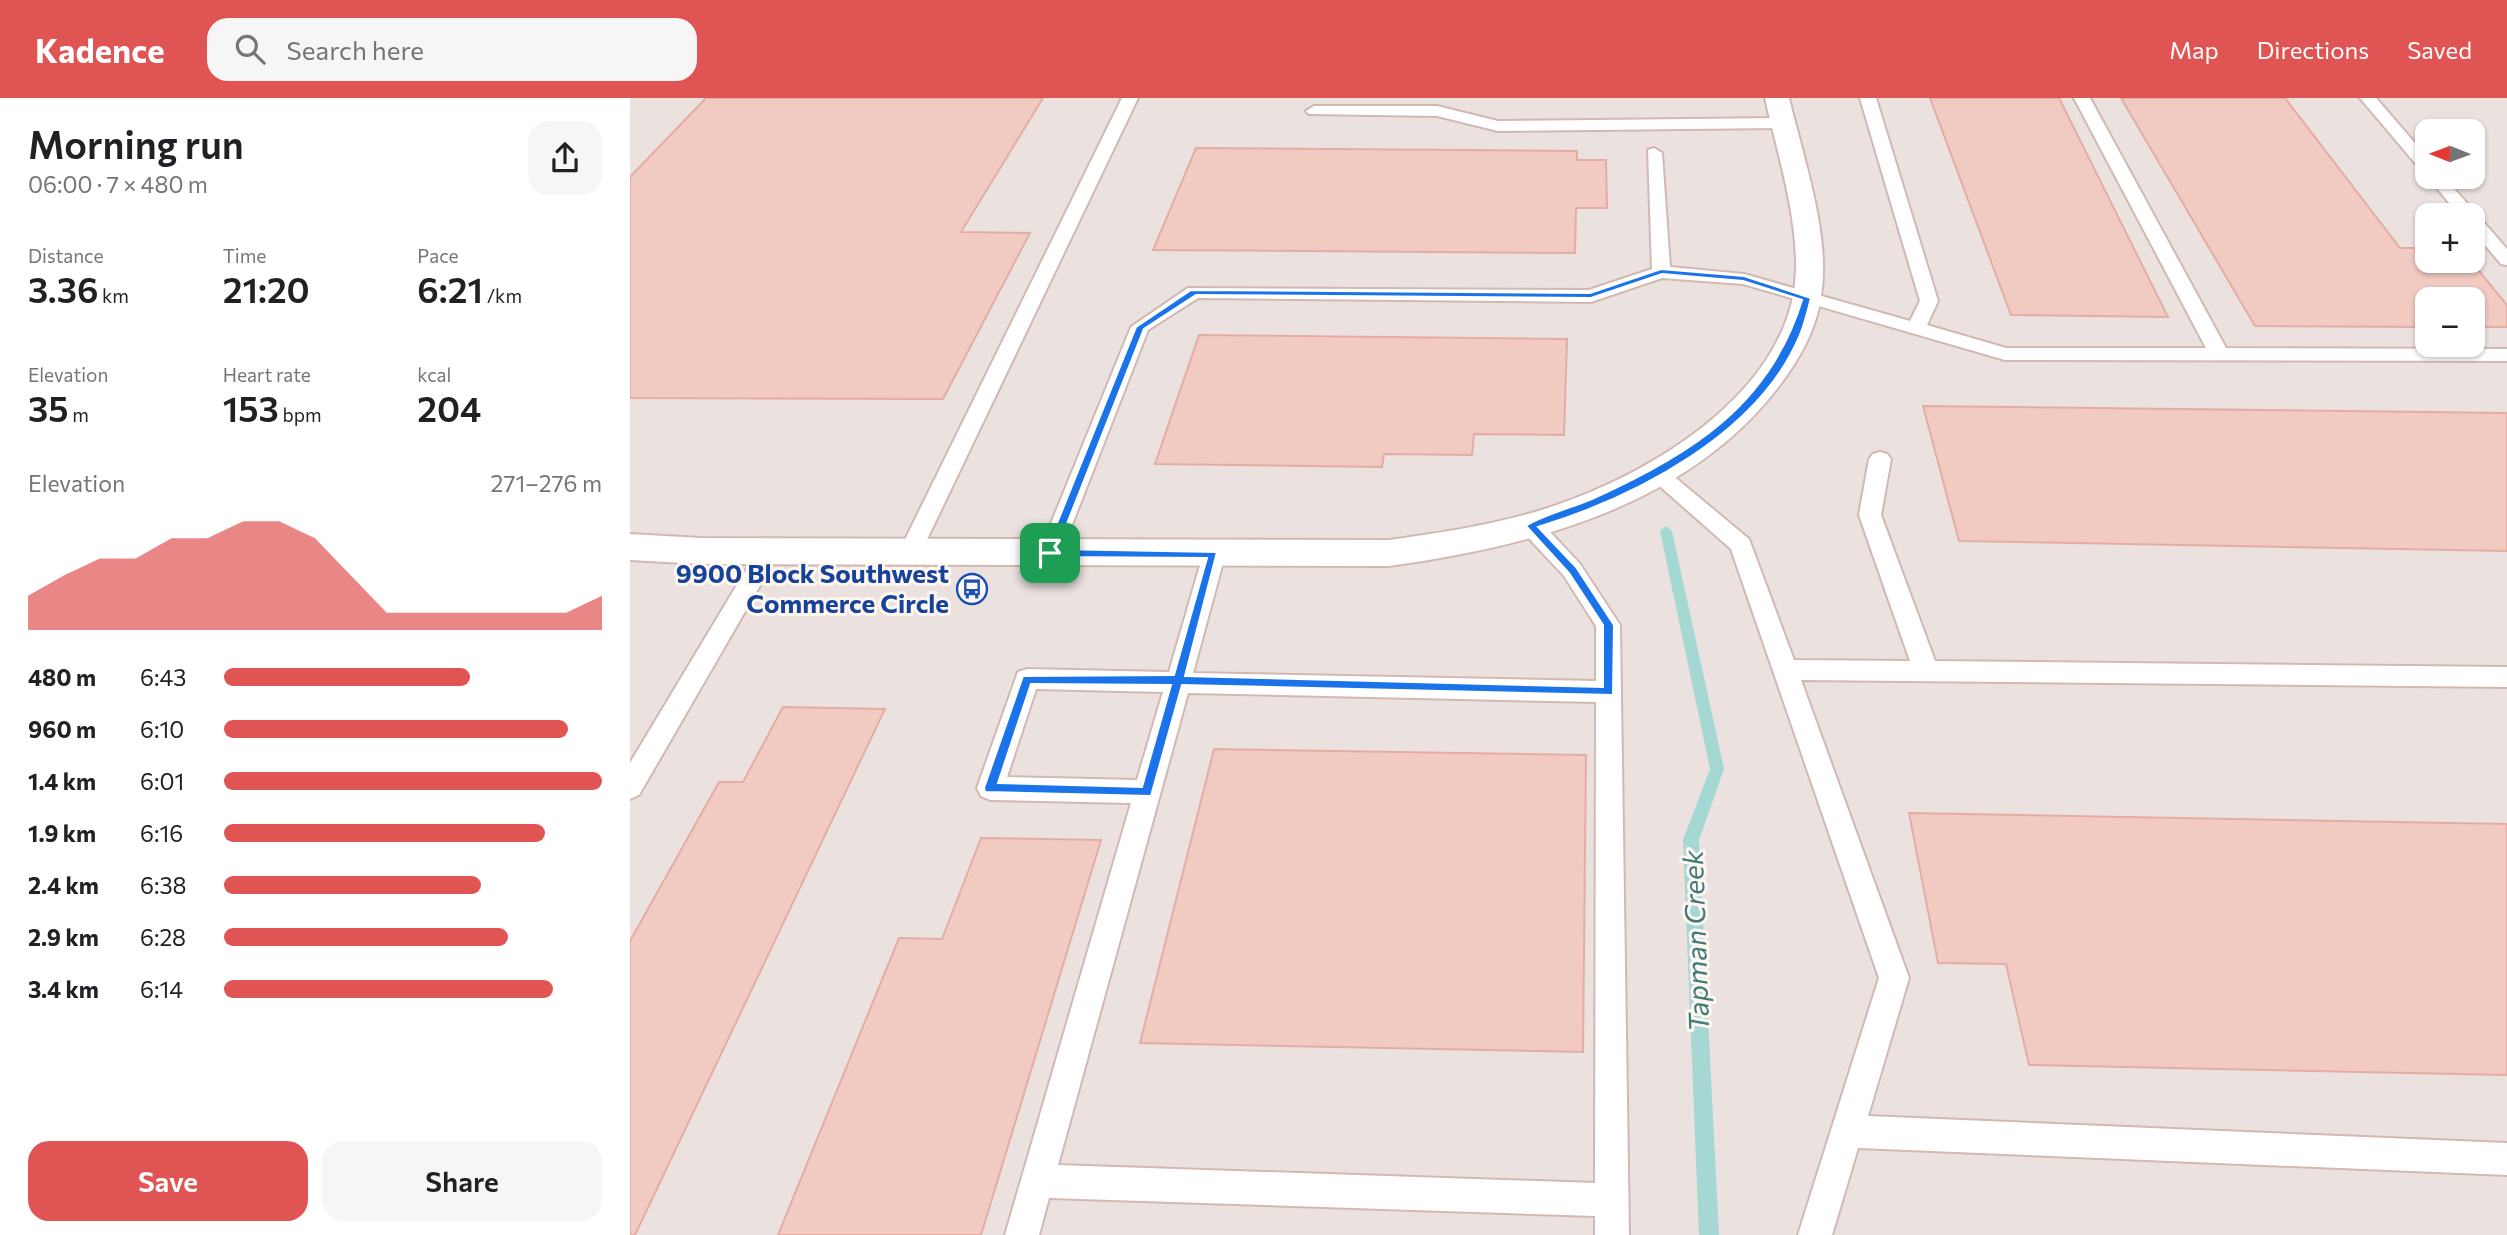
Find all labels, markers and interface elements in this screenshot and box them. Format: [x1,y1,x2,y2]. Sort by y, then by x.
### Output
search box [207,18,697,81]
text: Kadence [35,29,165,70]
icon: search [231,30,269,68]
text: Search here [287,34,424,65]
text: Map [2169,35,2219,64]
text: Directions [2257,35,2369,64]
text: Saved [2407,35,2472,64]
north arrow [2415,119,2485,189]
map controls [2415,119,2485,357]
text: Morning run [28,120,244,167]
button: share [528,121,602,195]
text: 06:00 · 7 × 480 m [28,170,208,198]
button: + [2415,203,2485,273]
text: Distance [28,244,104,267]
text: Time [223,244,266,267]
text: Pace [417,244,459,267]
text: 3.36 [28,267,98,310]
text: 21:20 [223,267,310,310]
text: 6:21 [417,267,483,310]
text: km [98,284,129,307]
text: /km [483,284,522,307]
button: − [2415,287,2485,357]
text: Elevation [28,363,108,386]
text: Heart rate [223,363,311,386]
text: kcal [417,363,451,386]
text: 35 [28,386,69,429]
text: 153 [223,386,279,429]
text: 204 [417,386,481,429]
text: m [69,403,89,426]
text: bpm [279,403,321,426]
text: Elevation [28,469,125,497]
text: 271–276 m [491,469,602,497]
pin [1020,523,1080,583]
icon: arrive [1031,534,1069,572]
place label: 9900 Block Southwest Commerce Circle [676,557,949,618]
bus stop icon: 9900 Block Southwest Commerce Circle [955,572,989,606]
text: 480 m [28,663,96,691]
text: 6:43 [140,663,186,691]
text: 960 m [28,715,96,743]
text: 6:10 [140,715,184,743]
text: 1.4 km [28,767,96,795]
text: 6:01 [140,767,184,795]
text: 1.9 km [28,819,96,847]
text: 6:16 [140,819,183,847]
water label: Tapman Creek [1675,849,1715,1032]
text: 2.4 km [28,871,99,899]
text: 6:38 [140,871,186,899]
text: 2.9 km [28,923,99,951]
text: 6:28 [140,923,186,951]
text: 3.4 km [28,975,99,1003]
text: 6:14 [140,975,183,1003]
button: Save [28,1141,308,1221]
button: Share [322,1141,602,1221]

